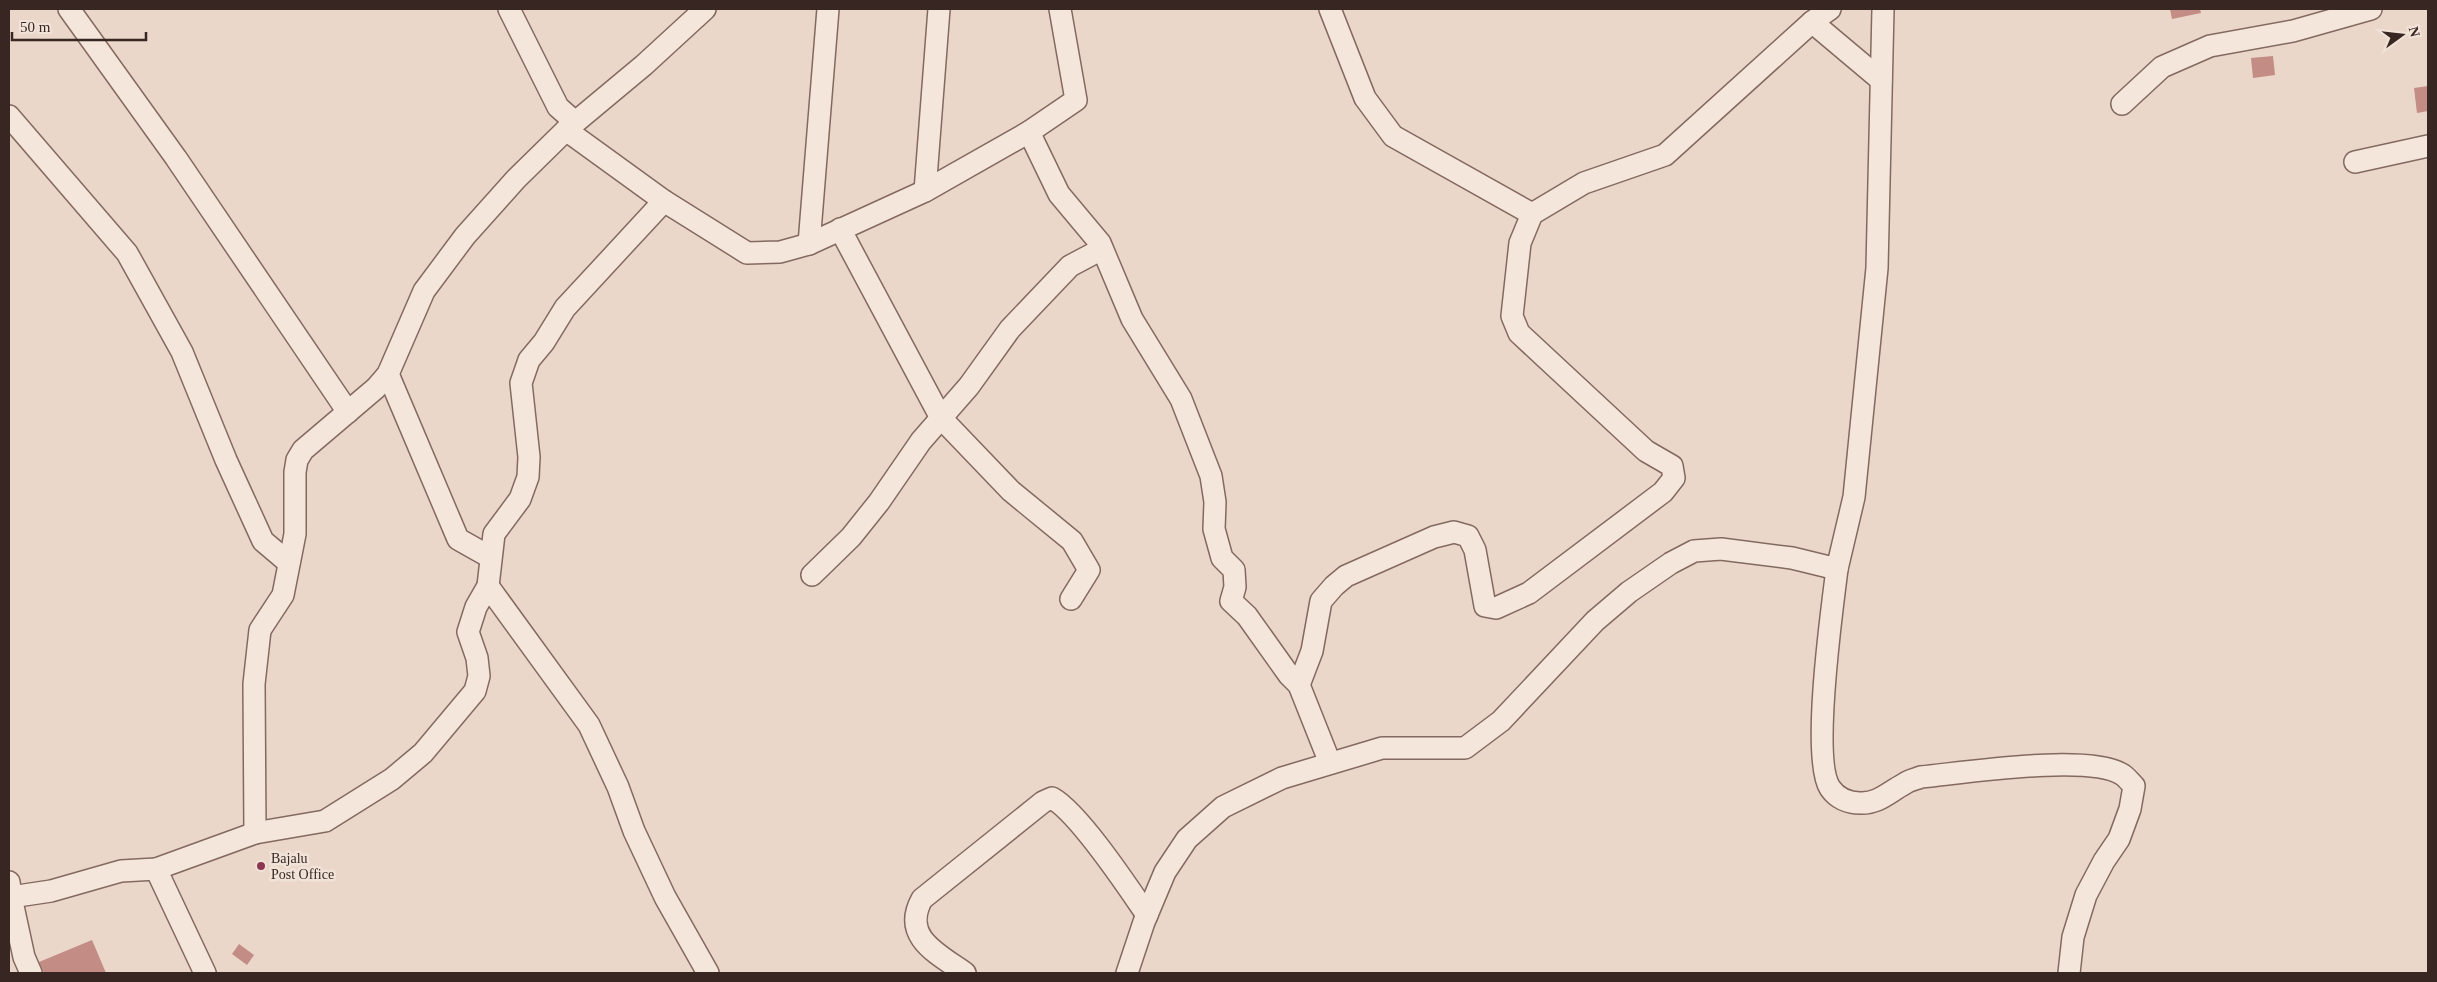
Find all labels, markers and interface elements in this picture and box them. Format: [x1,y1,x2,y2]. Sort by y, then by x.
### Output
scale bar [12,10,146,42]
north arrow [2377,10,2427,60]
text: 50 m [20,19,51,35]
text: N [2406,25,2423,39]
place label: Bajalu Post Office [271,851,334,882]
marker: Bajalu Post Office [255,860,267,872]

